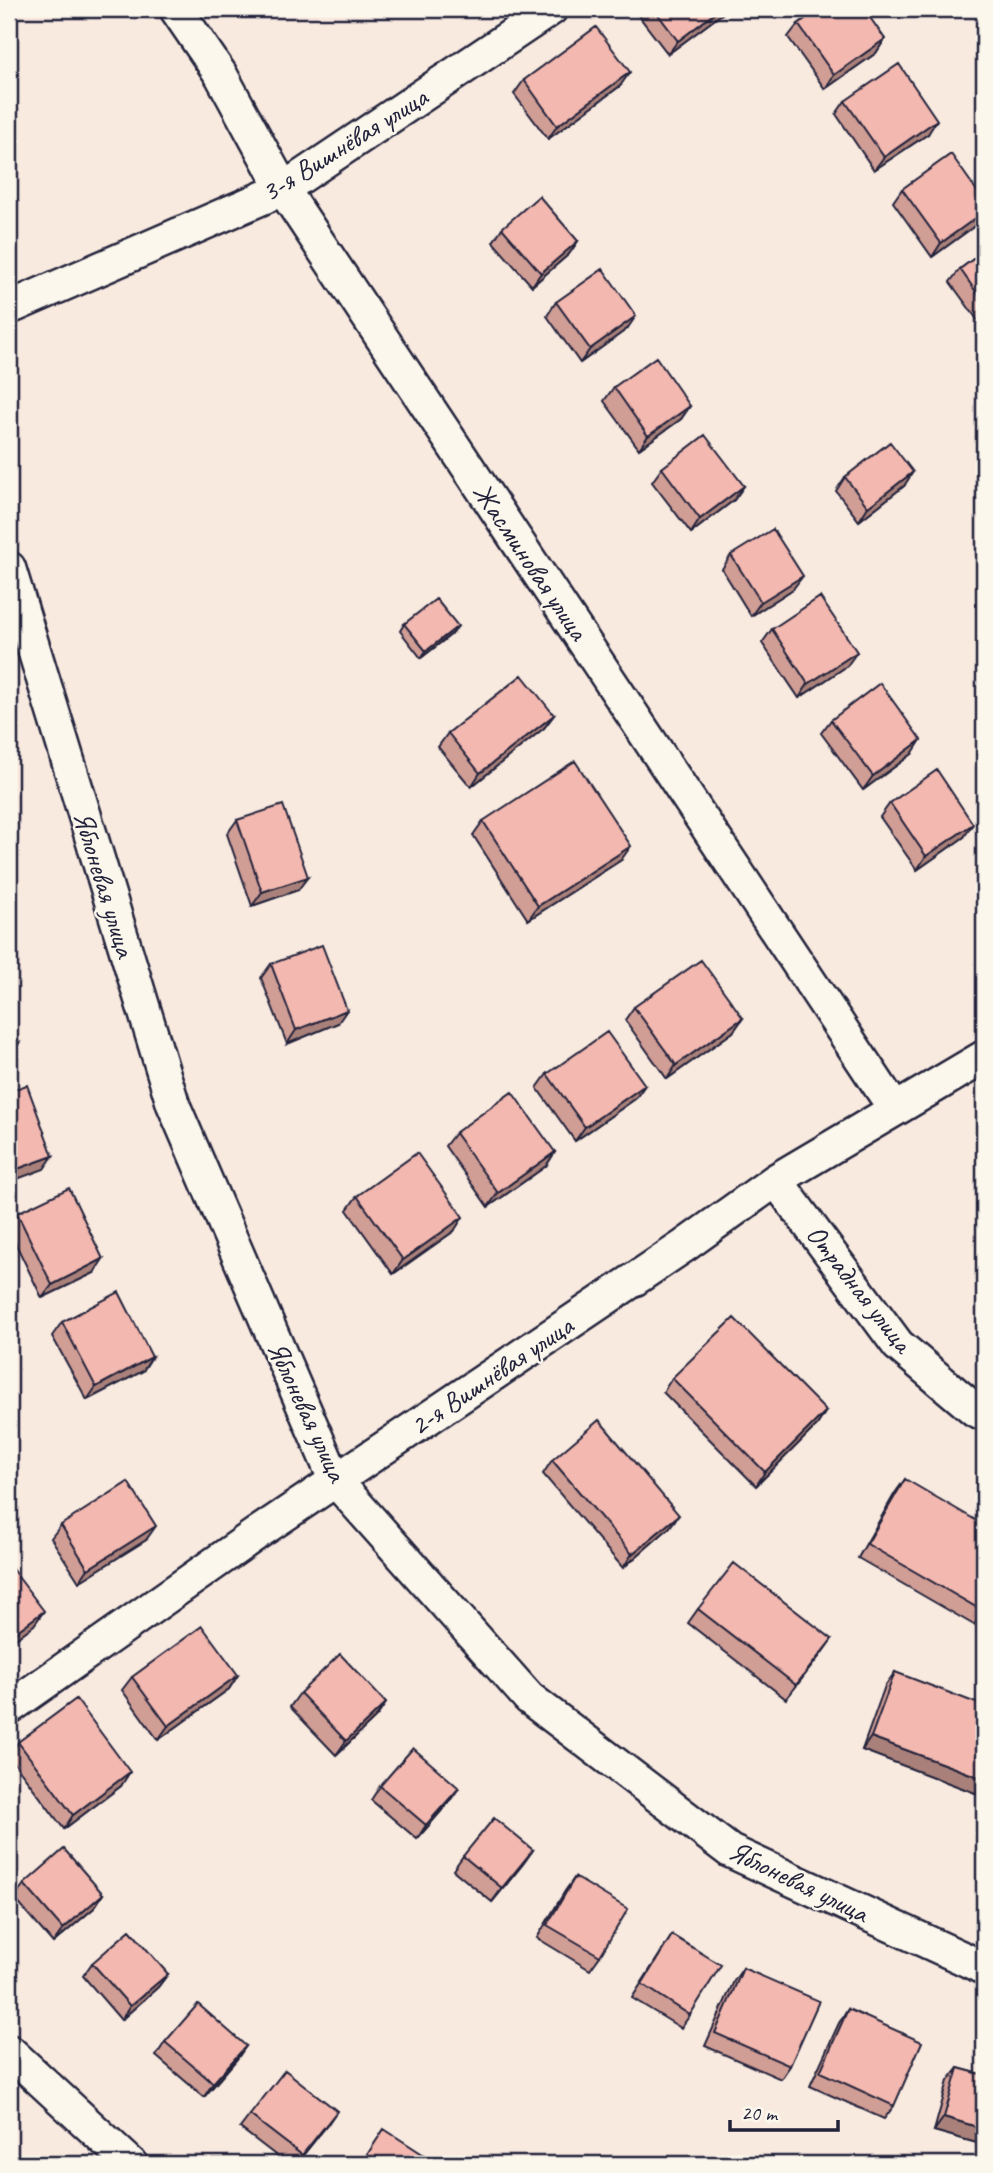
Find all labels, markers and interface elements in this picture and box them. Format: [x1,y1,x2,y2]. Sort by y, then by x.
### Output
street label: 3-я Вишнёвая улица [255,79,435,209]
street label: Жасминовая улица [465,476,597,648]
street label: Яблоневая улица [66,807,144,963]
street label: Отрадная улица [799,1217,922,1361]
street label: 2-я Вишнёвая улица [403,1307,581,1443]
street label: Яблоневая улица [260,1336,356,1489]
street label: Яблоневая улица [723,1833,876,1931]
scale bar [730,2089,839,2133]
text: 20 m [741,2100,779,2126]

